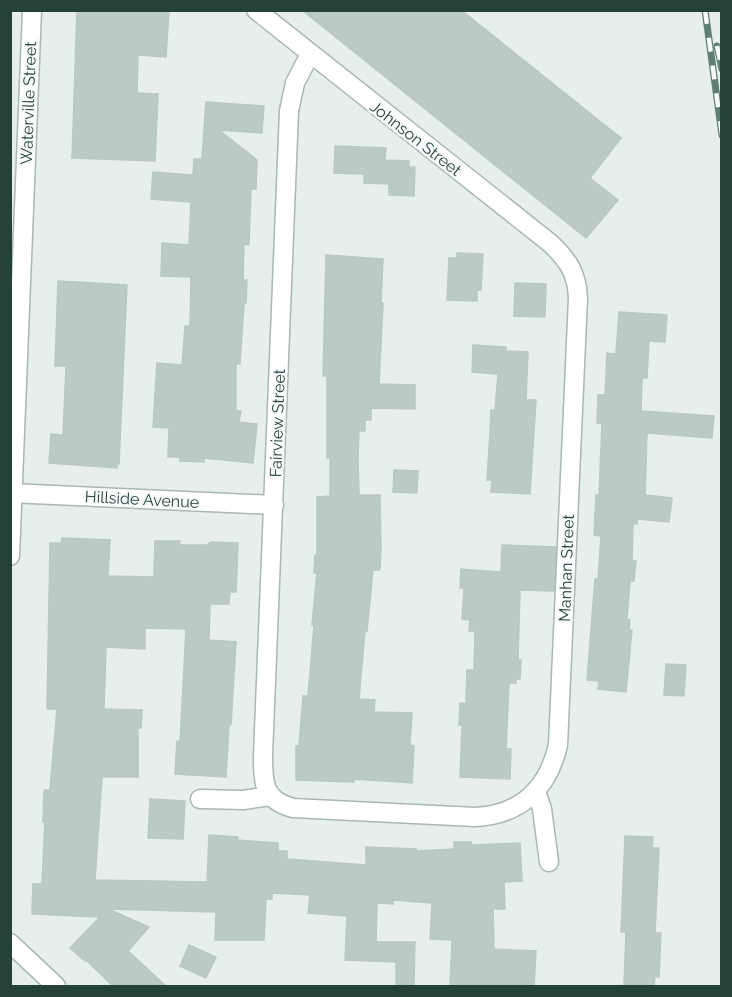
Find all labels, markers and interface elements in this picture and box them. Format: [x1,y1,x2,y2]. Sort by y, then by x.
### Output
street label: Waterville Street [17,40,40,165]
street label: Johnson Street [366,97,466,180]
street label: Fairview Street [266,368,289,478]
street label: Hillside Avenue [84,487,200,512]
street label: Manhan Street [555,513,578,622]

